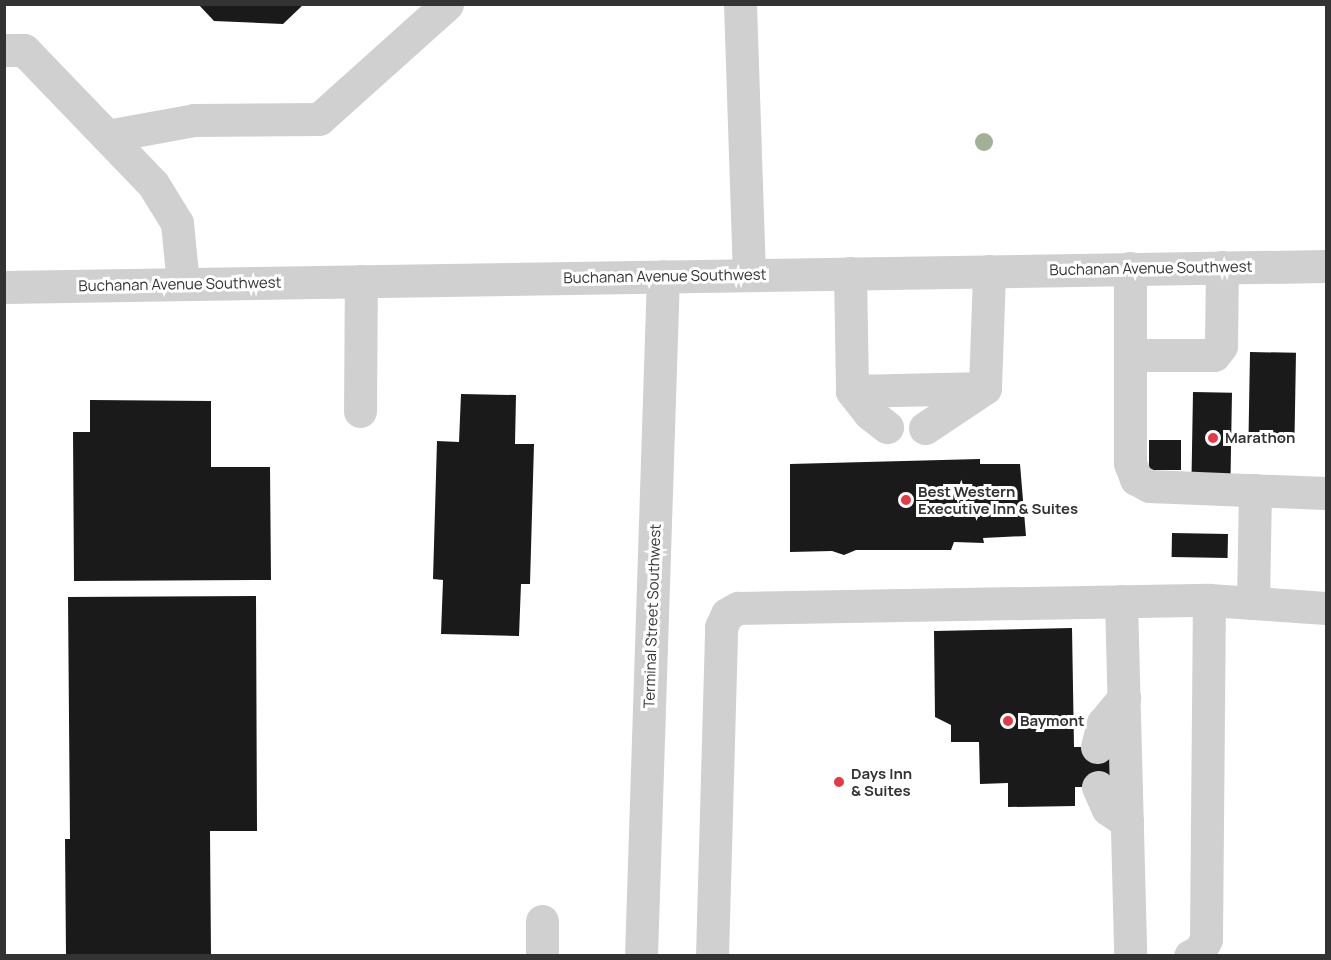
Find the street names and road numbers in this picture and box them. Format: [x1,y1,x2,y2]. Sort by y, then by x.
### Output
street label: Buchanan Avenue Southwest [1049,257,1253,279]
street label: Buchanan Avenue Southwest [563,265,767,287]
street label: Buchanan Avenue Southwest [78,273,282,295]
street label: Terminal Street Southwest [640,523,664,709]

